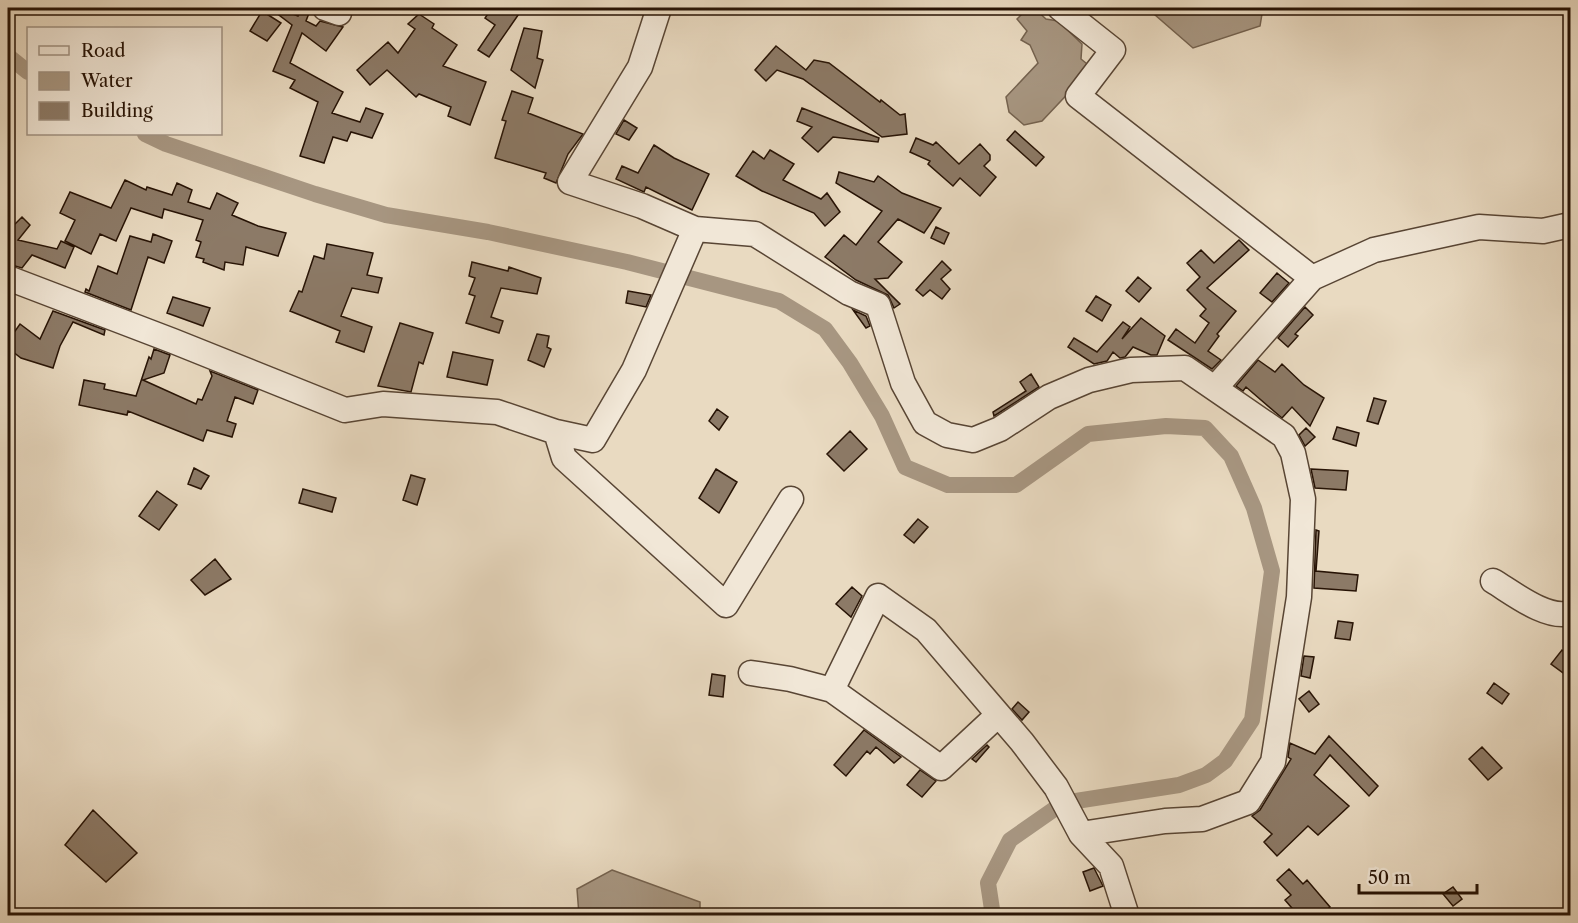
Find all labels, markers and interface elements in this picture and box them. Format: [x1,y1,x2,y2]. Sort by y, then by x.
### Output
legend [27,27,222,135]
text: Road [81,40,126,62]
text: Water [80,70,133,92]
text: Building [81,100,153,122]
scale bar [1359,857,1478,895]
text: 50 m [1368,867,1411,889]

